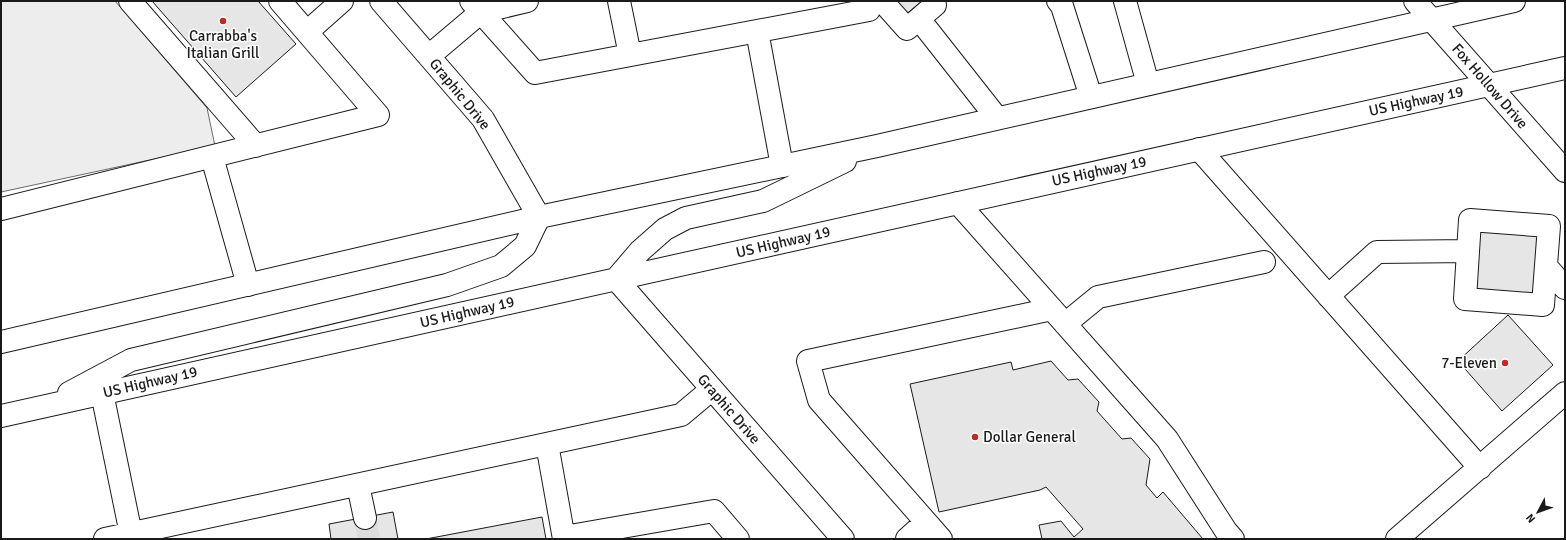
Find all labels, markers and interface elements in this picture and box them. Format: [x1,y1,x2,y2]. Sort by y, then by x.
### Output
marker: Carrabba's Italian Grill [218,16,228,26]
place label: Carrabba's Italian Grill [187,27,259,62]
street label: Fox Hollow Drive [1448,40,1532,132]
street label: Graphic Drive [426,55,494,133]
street label: US Highway 19 [1367,82,1465,120]
street label: US Highway 19 [1050,152,1148,190]
street label: US Highway 19 [734,222,832,262]
street label: US Highway 19 [418,292,516,332]
place label: 7-Eleven [1441,354,1497,372]
marker: 7-Eleven [1500,358,1510,368]
street label: US Highway 19 [101,362,199,402]
street label: Graphic Drive [694,370,764,448]
place label: Dollar General [983,428,1076,446]
marker: Dollar General [970,432,980,442]
north arrow [1518,492,1558,532]
text: N [1523,511,1538,525]

